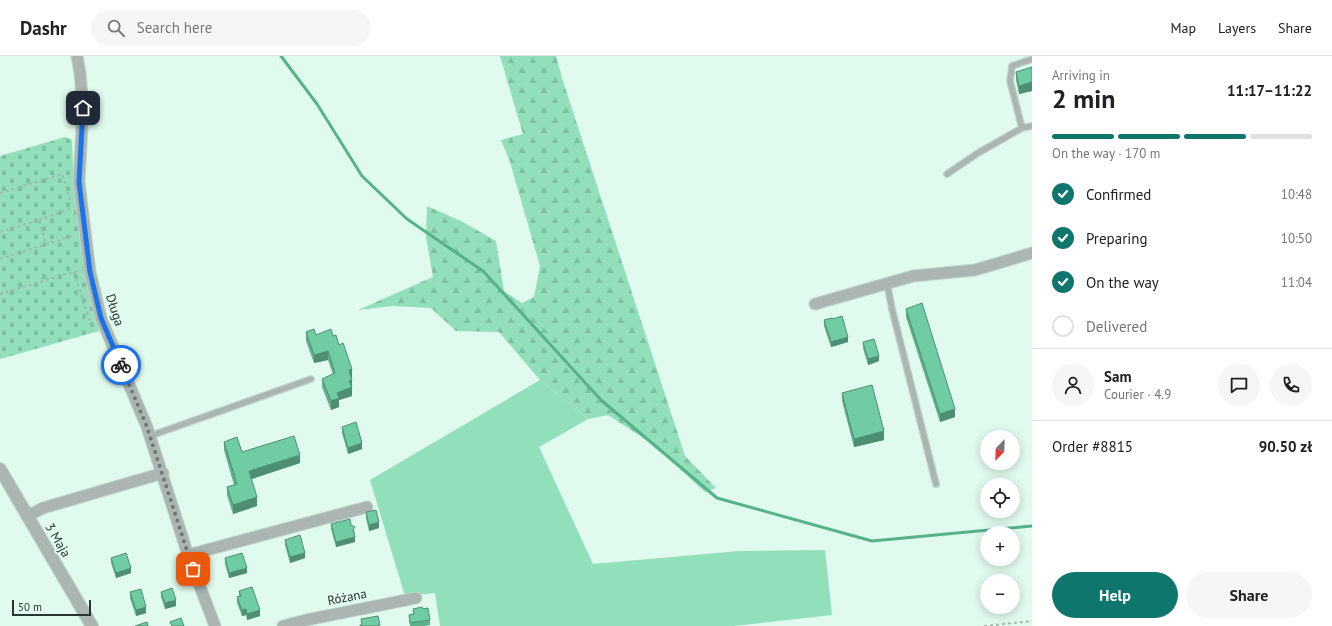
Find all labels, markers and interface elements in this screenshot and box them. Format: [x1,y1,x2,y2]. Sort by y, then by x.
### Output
search box [91,10,371,46]
text: Dashr [20,16,67,40]
icon: search [105,17,127,39]
text: Search here [137,18,212,37]
text: Map [1170,19,1196,37]
text: Layers [1218,19,1256,37]
text: Share [1278,19,1312,37]
text: Arriving in [1052,67,1110,84]
text: 11:17–11:22 [1227,81,1312,100]
text: 2 min [1052,82,1115,115]
pin [66,91,100,125]
icon: home [72,97,94,119]
text: On the way · 170 m [1052,145,1160,162]
icon: check [1052,183,1074,205]
text: Confirmed [1086,185,1151,204]
text: 10:48 [1281,186,1312,203]
icon: check [1052,227,1074,249]
text: Preparing [1086,229,1148,248]
text: 10:50 [1281,230,1312,247]
icon: check [1052,271,1074,293]
text: On the way [1086,273,1159,292]
text: 11:04 [1281,274,1312,291]
street label: Długa [102,292,128,328]
text: Delivered [1086,317,1147,336]
courier [101,345,141,385]
icon: bike [110,354,132,376]
button: person [1052,364,1094,406]
button: chat [1218,364,1260,406]
button: phone [1270,364,1312,406]
text: Sam [1104,367,1131,386]
text: Courier · 4.9 [1104,386,1171,403]
north arrow [980,430,1020,470]
map controls [980,430,1020,614]
text: Order #8815 [1052,437,1133,456]
text: 90.50 zł [1259,437,1312,456]
button: locate [980,478,1020,518]
street label: 3 Maja [41,520,75,560]
button: + [980,526,1020,566]
pin [176,552,210,586]
icon: bag [182,558,204,580]
button: Help [1052,572,1178,618]
button: Share [1186,572,1312,618]
button: − [980,574,1020,614]
street label: Różana [326,585,368,609]
scale bar [12,598,91,617]
text: 50 m [18,600,42,614]

